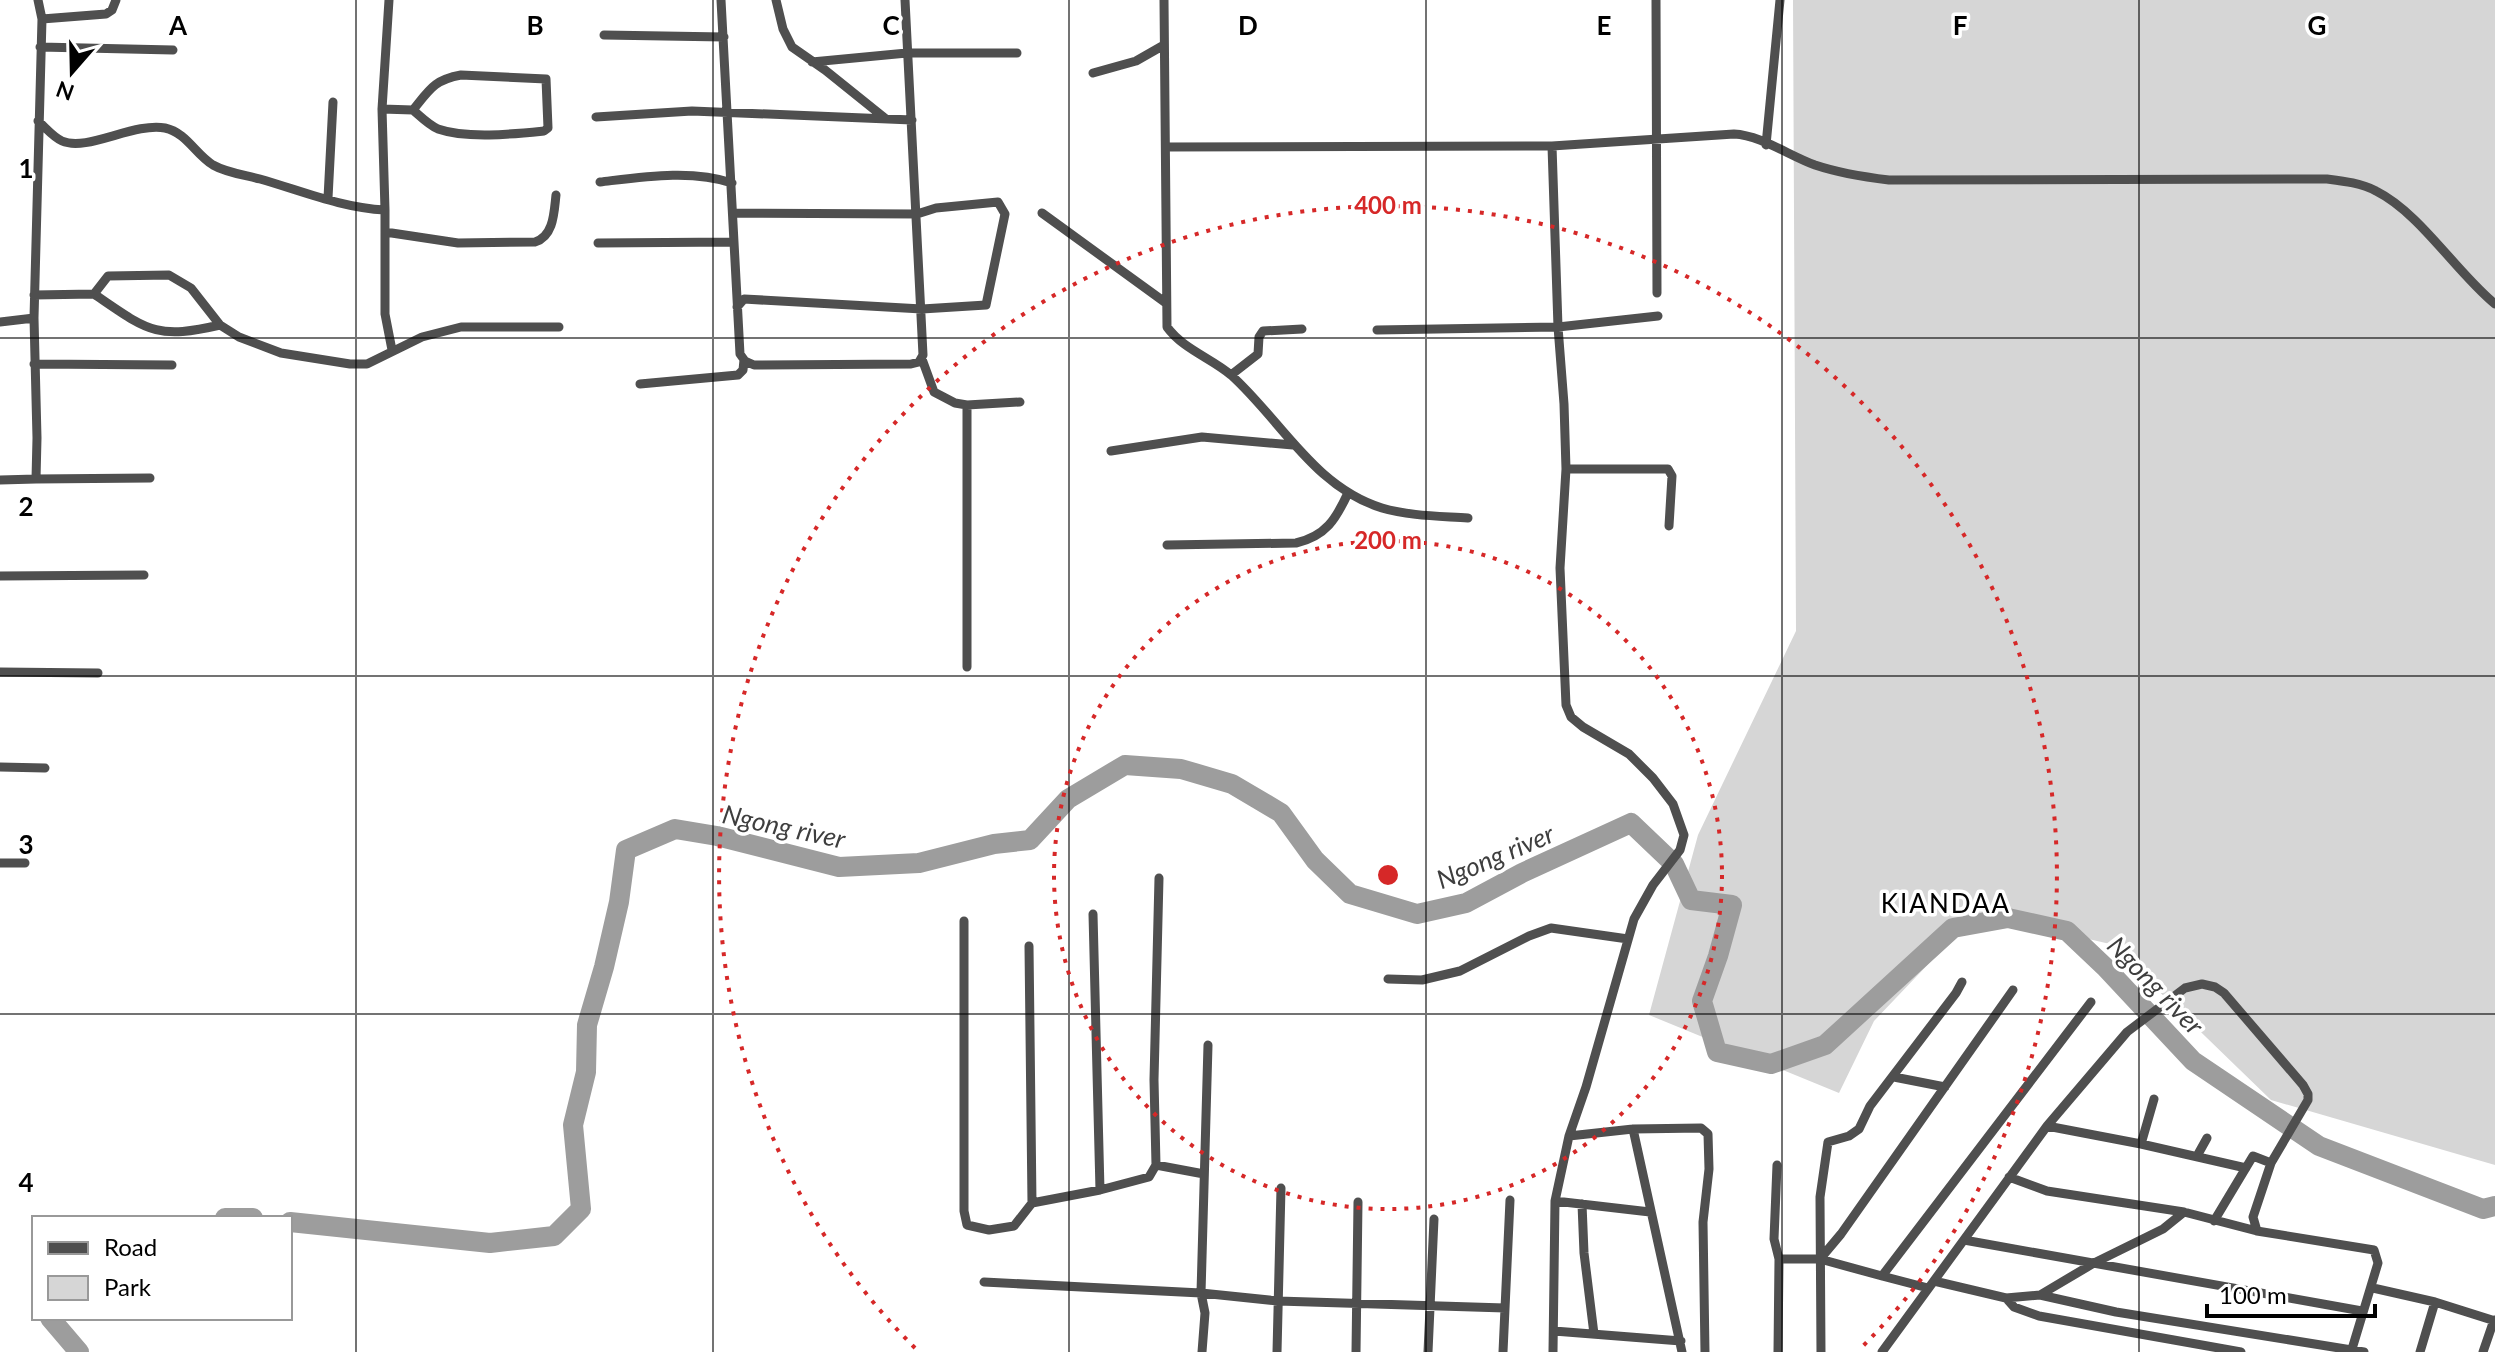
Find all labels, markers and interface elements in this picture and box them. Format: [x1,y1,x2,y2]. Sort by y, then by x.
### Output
text: A [168,9,188,41]
text: B [526,9,544,41]
text: C [882,9,900,41]
text: D [1238,9,1258,41]
text: E [1597,9,1611,41]
text: F [1953,9,1967,41]
text: G [2308,9,2326,41]
north arrow [32,32,112,112]
text: N [52,76,78,107]
text: 1 [18,152,34,184]
text: 400 m [1354,190,1422,219]
text: 2 [18,490,34,522]
text: 200 m [1354,525,1422,554]
water label: Ngong river [720,797,849,855]
water label: Ngong river [1431,816,1560,895]
text: 3 [18,828,34,860]
centre of rings [1374,861,1402,889]
district label: KIANDAA [1881,887,2011,919]
water label: Ngong river [2101,929,2212,1042]
text: 4 [18,1166,34,1198]
legend [32,1216,292,1320]
text: Road [104,1232,157,1261]
scale bar [2207,1268,2375,1318]
text: Park [104,1272,152,1301]
text: 100 m [2219,1280,2287,1309]

